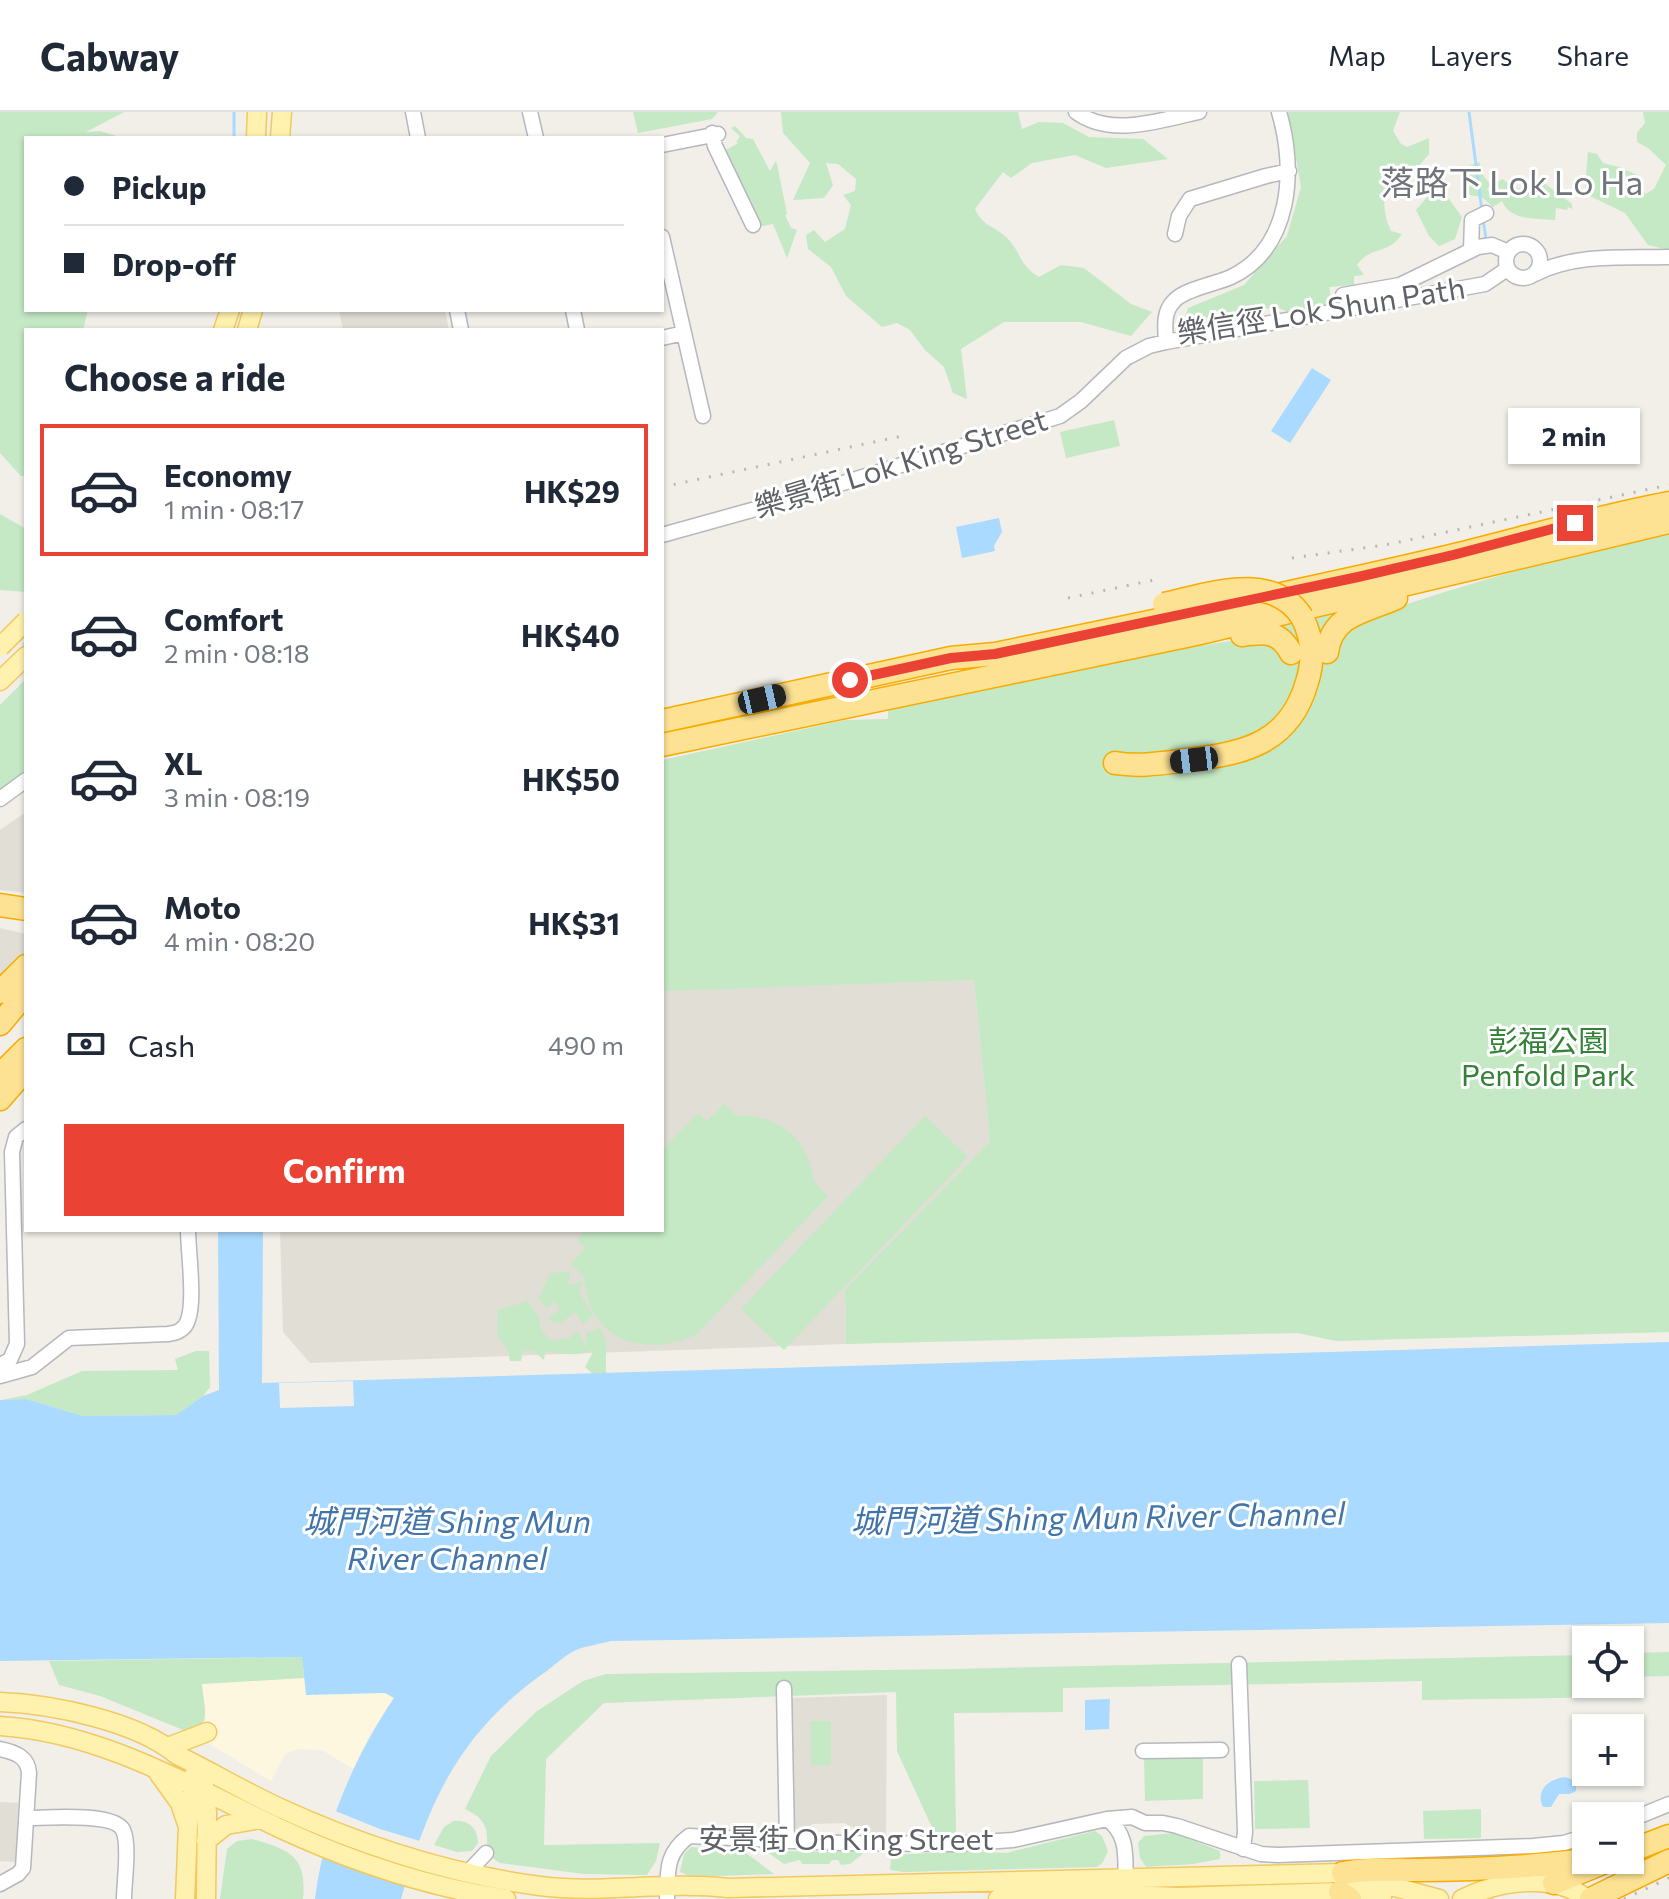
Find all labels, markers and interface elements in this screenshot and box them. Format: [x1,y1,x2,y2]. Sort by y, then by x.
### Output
text: Cabway [40,32,179,79]
text: Map [1328,38,1386,72]
text: Layers [1430,38,1512,72]
text: Share [1556,38,1629,72]
district label: 落路下 Lok Lo Ha [1381,160,1643,202]
text: Pickup [112,168,206,205]
text: Drop-off [112,245,236,282]
street label: 樂信徑 Lok Shun Path [1174,267,1467,350]
text: Choose a ride [64,354,285,398]
street label: 樂景街 Lok King Street [749,399,1051,524]
callout: 2 min [1509,407,1641,463]
text: 2 min [1542,420,1606,451]
icon: car [68,454,140,526]
text: Economy [164,456,292,493]
text: HK$29 [524,472,620,509]
text: 1 min · 08:17 [164,493,304,524]
route end [1557,505,1593,541]
icon: car [68,598,140,670]
text: Comfort [164,600,283,637]
text: HK$40 [521,616,620,653]
text: 2 min · 08:18 [164,637,310,668]
route start [832,662,868,698]
car [736,682,788,716]
icon: car [68,742,140,814]
text: XL [164,744,203,781]
car [1169,745,1219,775]
text: HK$50 [522,760,620,797]
text: 3 min · 08:19 [164,781,310,812]
icon: car [68,886,140,958]
text: Moto [164,888,241,925]
text: HK$31 [528,904,620,941]
text: 4 min · 08:20 [164,925,315,956]
park label: 彭福公園 Penfold Park [1461,1021,1635,1092]
icon: cash [64,1022,108,1066]
text: Cash [128,1026,195,1063]
text: 490 m [548,1029,624,1060]
button: Confirm [64,1124,624,1216]
water label: 城門河道 Shing Mun River Channel [850,1492,1346,1540]
water label: 城門河道 Shing Mun River Channel [303,1500,591,1577]
map controls [1572,1626,1644,1874]
button: locate [1572,1626,1644,1698]
button: + [1572,1714,1644,1786]
button: − [1572,1802,1644,1874]
street label: 安景街 On King Street [698,1819,994,1856]

